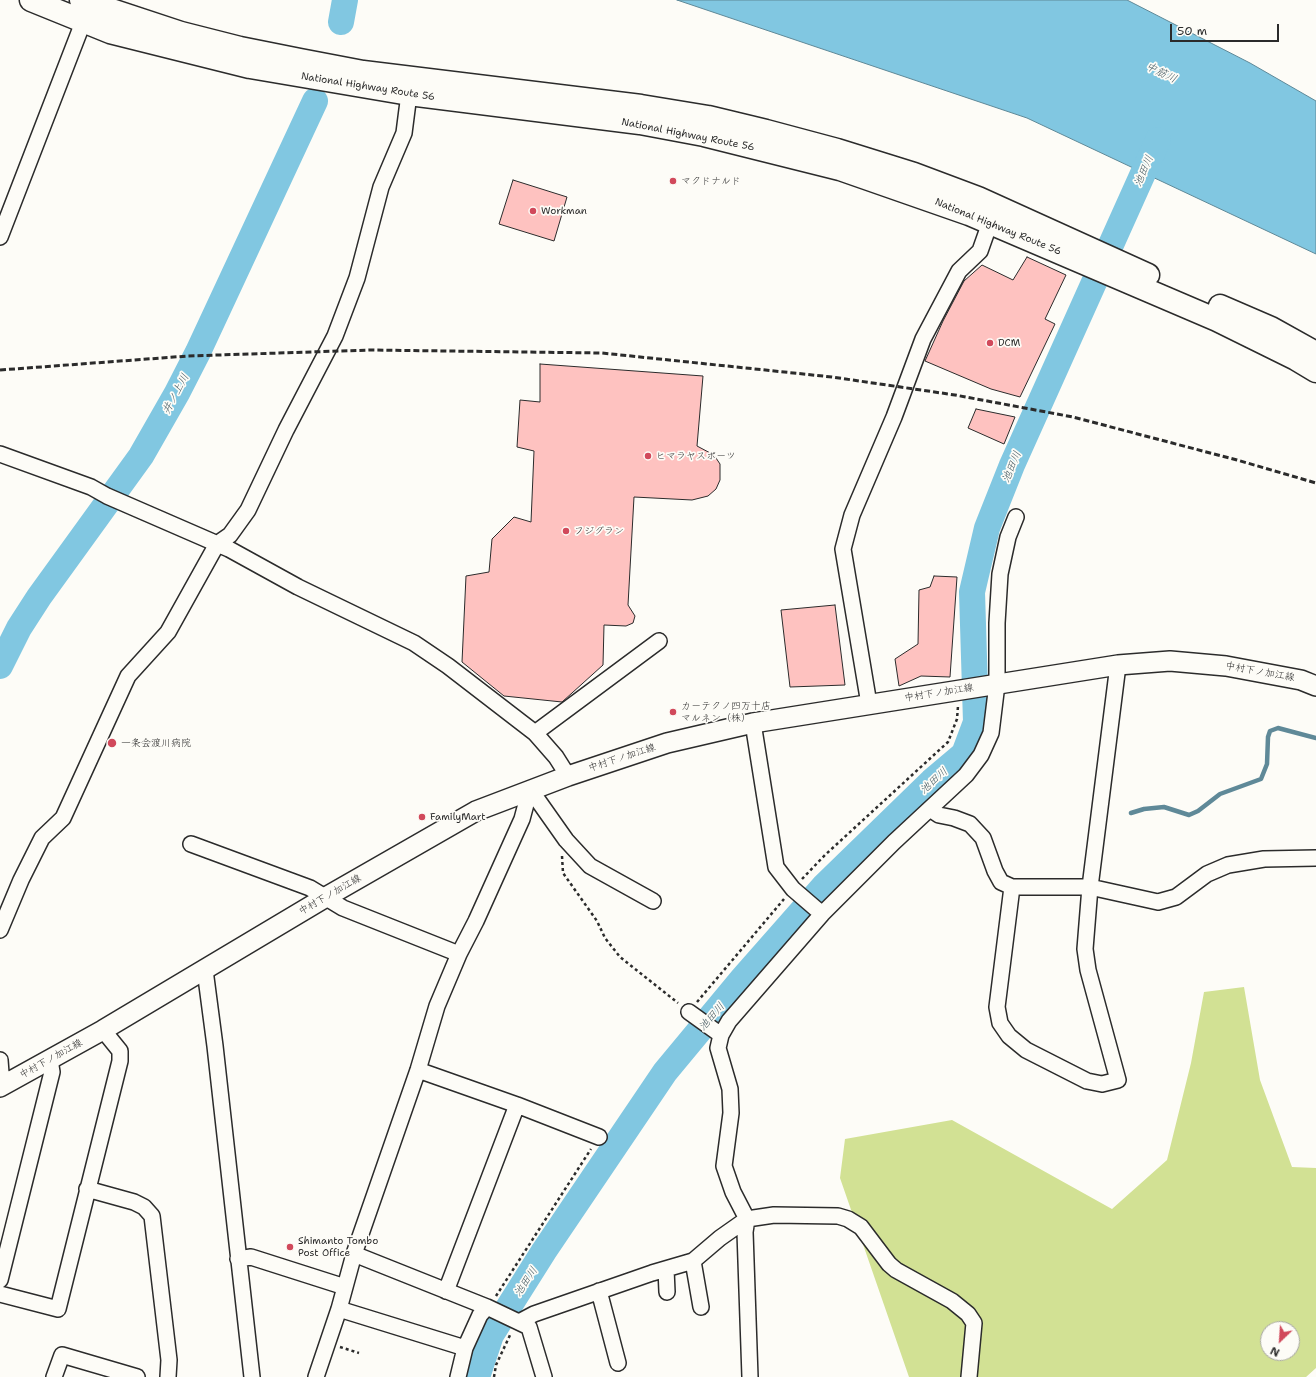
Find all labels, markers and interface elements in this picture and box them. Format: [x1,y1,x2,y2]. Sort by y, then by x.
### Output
scale bar [1172,16,1281,42]
text: 50 m [1177,23,1207,39]
water label: 中筋川 [1143,60,1179,86]
street label: National Highway Route 56 [300,70,436,104]
street label: National Highway Route 56 [620,116,756,154]
water label: 池田川 [1131,153,1157,189]
place label: マクドナルド [681,175,741,187]
marker: マクドナルド [668,176,678,186]
street label: National Highway Route 56 [933,196,1063,258]
place label: Workman [541,205,587,217]
marker: Workman [528,206,538,216]
place label: DCM [998,337,1020,349]
marker: DCM [985,338,995,348]
water label: 井ノ上川 [160,371,192,417]
water label: 池田川 [999,449,1025,485]
place label: ヒマラヤスポーツ [656,450,736,462]
marker: ヒマラヤスポーツ [643,451,653,461]
place label: フジグラン [574,525,624,537]
marker: フジグラン [561,526,571,536]
street label: 中村下ノ加江線 [1224,660,1296,684]
street label: 中村下ノ加江線 [903,682,975,704]
place label: カーテクノ四万十店 マルネン（株） [681,700,771,724]
marker: カーテクノ四万十店 マルネン（株） [668,707,678,717]
marker: 一条会渡川病院 [106,737,118,749]
place label: 一条会渡川病院 [121,737,191,749]
street label: 中村下ノ加江線 [587,741,657,775]
water label: 池田川 [917,765,951,797]
place label: FamilyMart [430,811,486,823]
marker: FamilyMart [417,812,427,822]
street label: 中村下ノ加江線 [297,872,363,918]
water label: 池田川 [696,1000,728,1034]
street label: 中村下ノ加江線 [17,1037,85,1081]
place label: Shimanto Tombo Post Office [298,1235,378,1258]
marker: Shimanto Tombo Post Office [285,1242,295,1252]
water label: 池田川 [511,1265,541,1299]
north arrow [1260,1321,1300,1361]
text: N [1268,1343,1282,1360]

